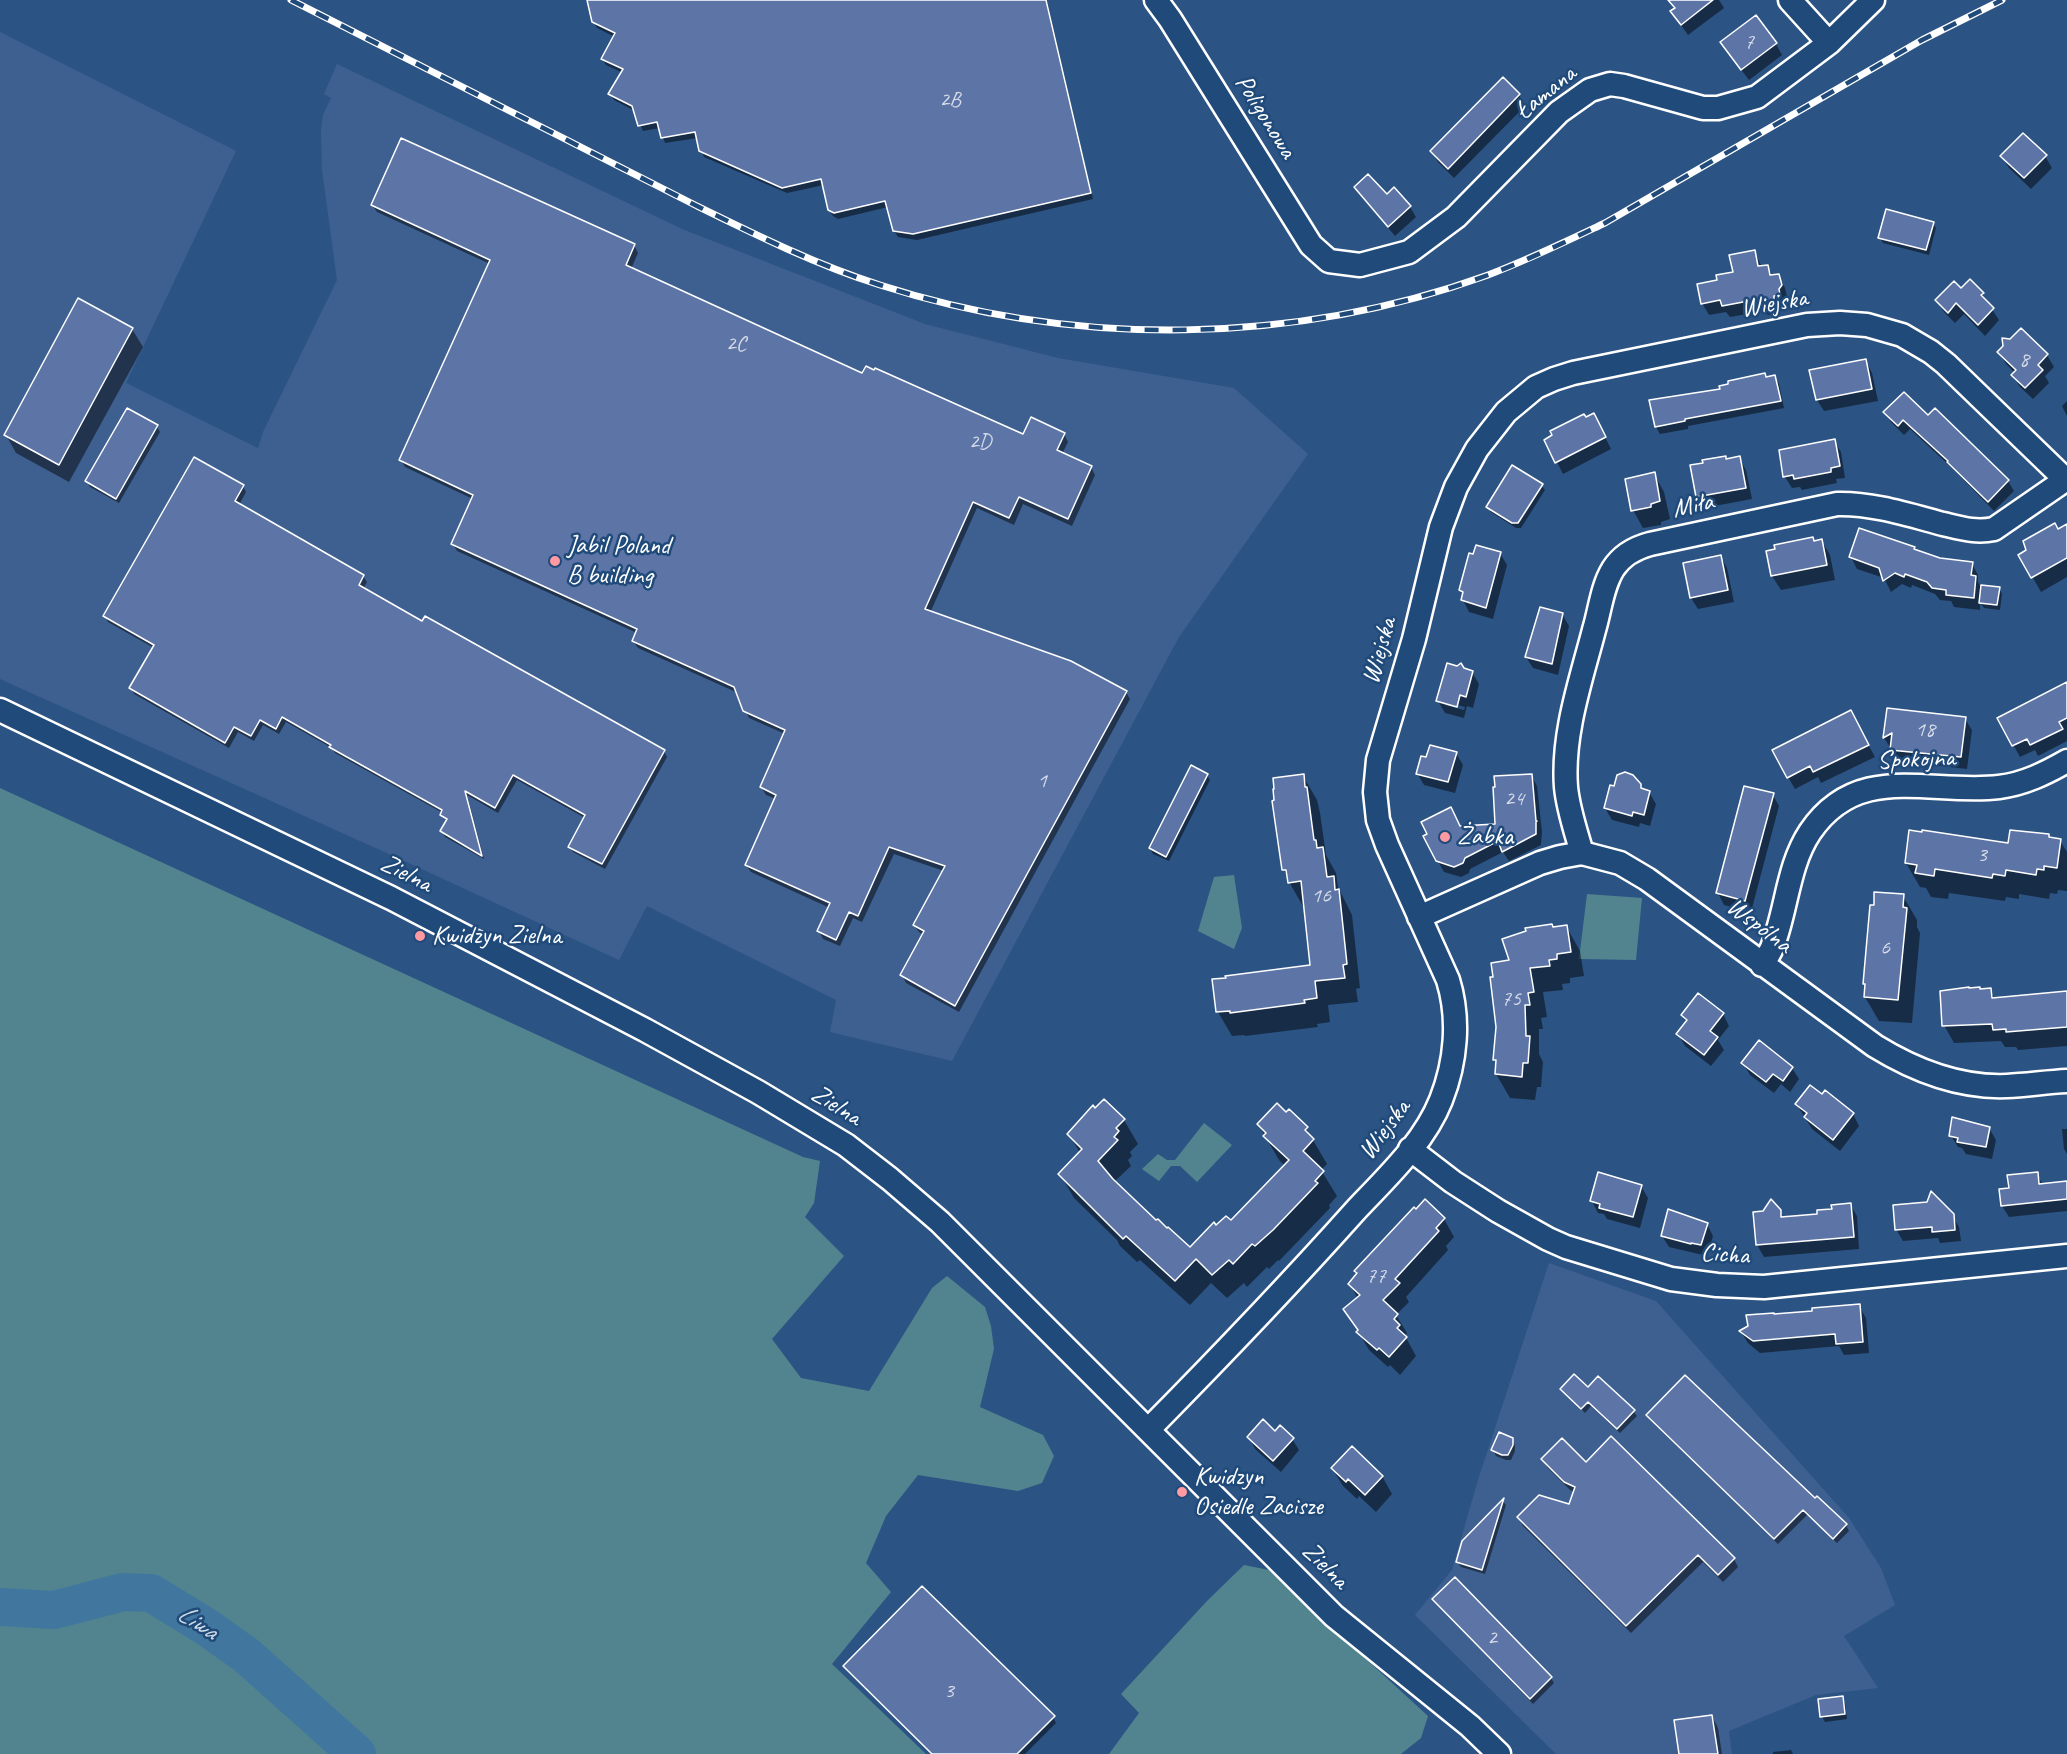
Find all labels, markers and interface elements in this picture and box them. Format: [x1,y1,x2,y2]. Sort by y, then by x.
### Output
house number: 7 [1744,29,1754,55]
street label: Łamana [1509,59,1583,127]
street label: Poligonowa [1227,69,1303,165]
house number: 2B [939,87,961,113]
street label: Wiejska [1738,283,1810,325]
house number: 2C [726,331,746,357]
house number: 8 [2019,347,2029,373]
house number: 2D [969,429,991,455]
street label: Miła [1670,486,1716,526]
place label: Jabil Poland B building [567,530,670,592]
marker: Jabil Poland B building [548,554,562,568]
street label: Wiejska [1356,614,1404,688]
house number: 18 [1915,717,1935,743]
street label: Spokojna [1876,743,1956,777]
house number: 1 [1037,768,1047,794]
house number: 24 [1504,786,1524,812]
place label: Żabka [1457,821,1513,853]
marker: Żabka [1438,830,1452,844]
house number: 3 [1977,842,1987,868]
street label: Zielna [375,848,437,900]
house number: 16 [1311,883,1331,909]
street label: Wspólna [1720,891,1798,961]
place label: Kwidzyn Zielna [432,920,561,952]
marker: Kwidzyn Zielna [413,929,427,943]
house number: 6 [1880,935,1890,961]
house number: 75 [1501,986,1521,1012]
street label: Zielna [805,1079,867,1133]
street label: Wiejska [1352,1094,1418,1166]
street label: Cicha [1700,1238,1750,1272]
house number: 77 [1366,1263,1386,1289]
place label: Kwidzyn Osiedle Zacisze [1194,1461,1323,1522]
marker: Kwidzyn Osiedle Zacisze [1175,1485,1189,1499]
street label: Zielna [1295,1536,1355,1596]
water label: Liwa [171,1598,223,1648]
house number: 2 [1487,1625,1497,1651]
house number: 3 [944,1678,954,1704]

